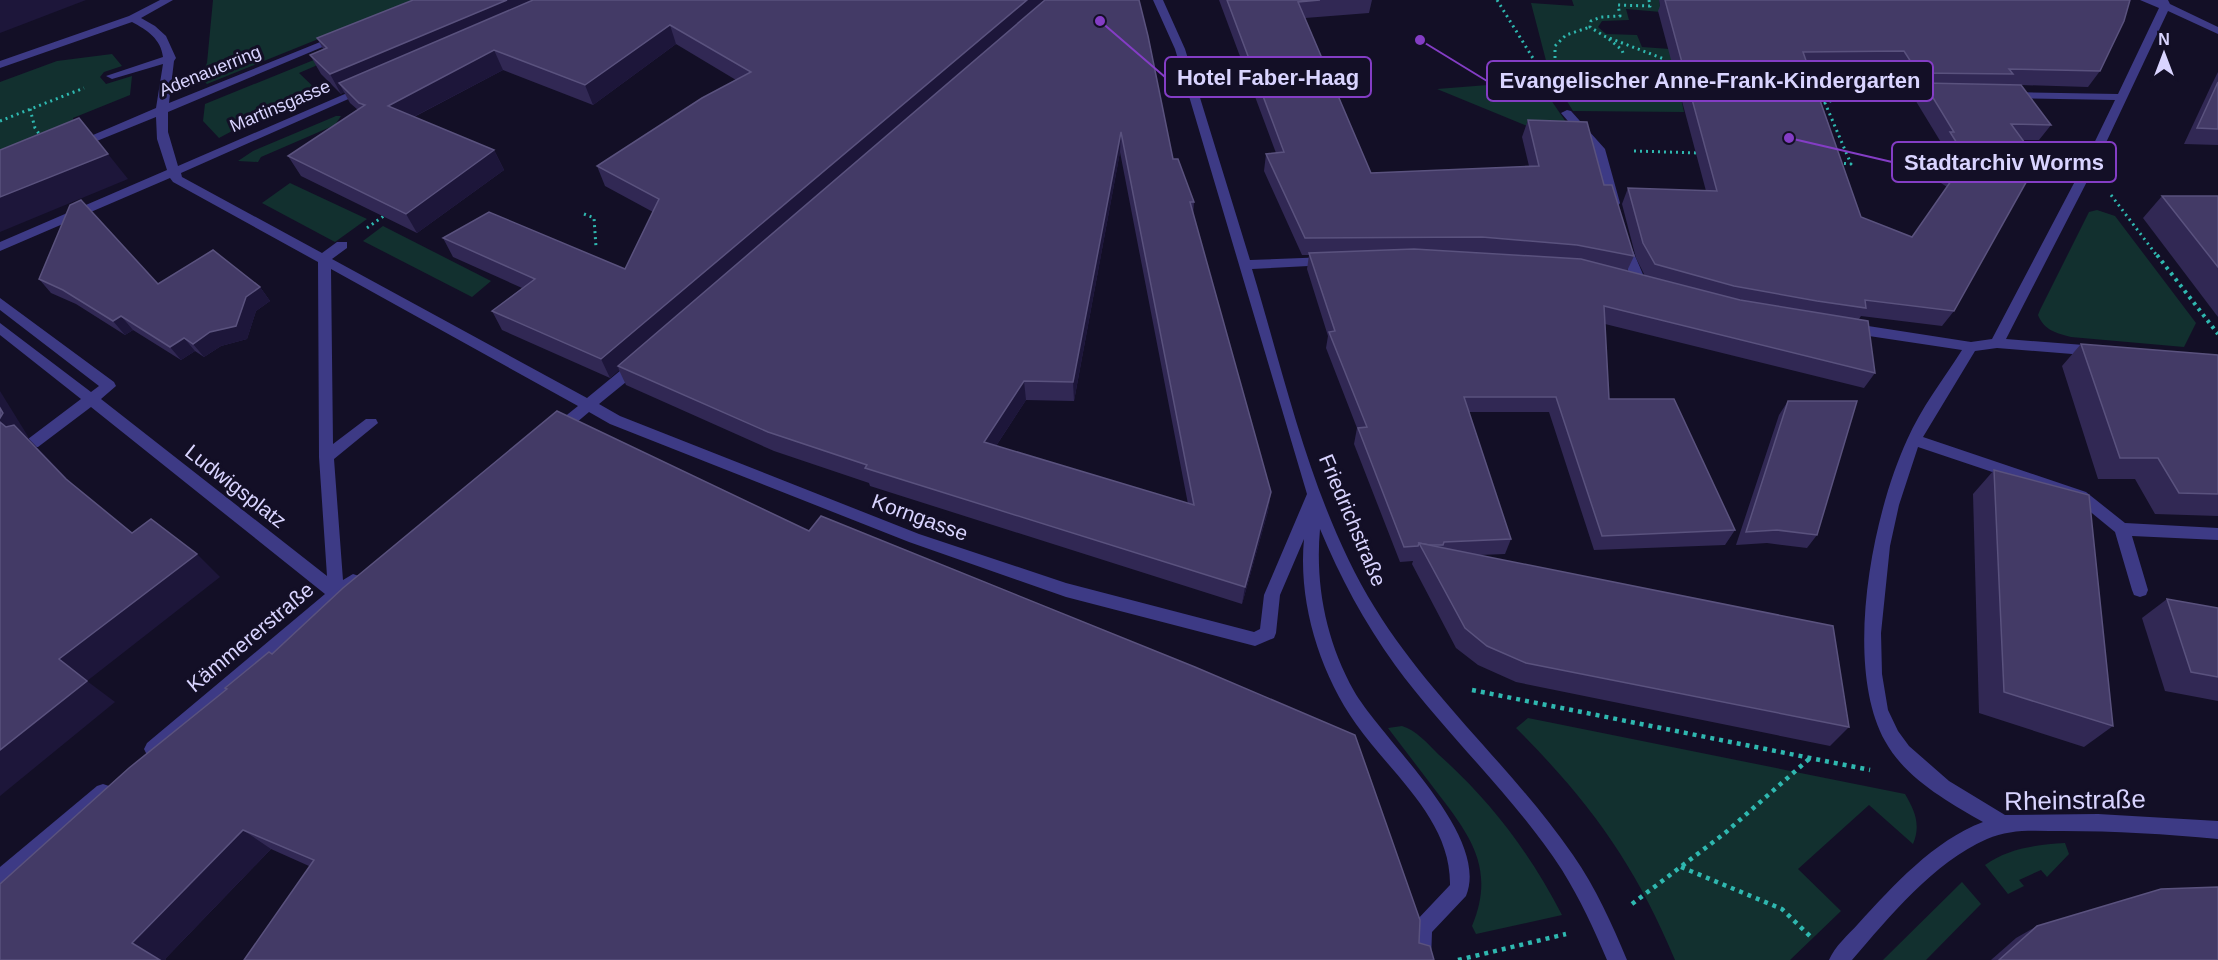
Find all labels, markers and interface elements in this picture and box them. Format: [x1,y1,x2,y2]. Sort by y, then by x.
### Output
north arrow [2134,24,2194,84]
text: N [2158,31,2170,48]
street label: Adenauerring [156,41,264,101]
callout: Hotel Faber-Haag [1165,57,1371,97]
callout: Evangelischer Anne-Frank-Kindergarten [1487,61,1933,101]
text: Hotel Faber-Haag [1177,65,1359,90]
text: Evangelischer Anne-Frank-Kindergarten [1500,68,1920,93]
street label: Martinsgasse [227,76,333,136]
callout: Stadtarchiv Worms [1892,142,2116,182]
text: Stadtarchiv Worms [1904,150,2104,175]
street label: Ludwigsplatz [181,440,291,532]
street label: Friedrichstraße [1315,451,1391,589]
street label: Korngasse [869,489,971,545]
street label: Kämmererstraße [182,578,318,696]
street label: Rheinstraße [2004,784,2146,816]

